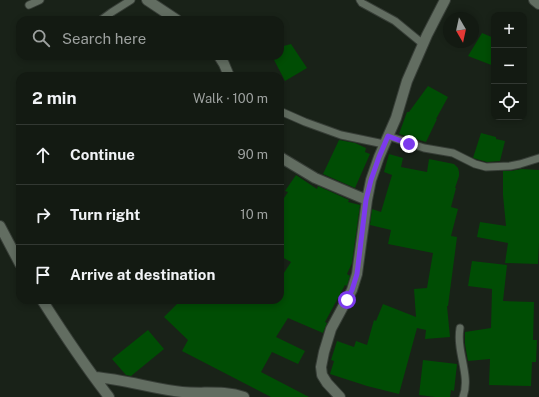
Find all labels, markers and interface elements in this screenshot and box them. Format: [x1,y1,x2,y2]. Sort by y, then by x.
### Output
north arrow [443,12,479,48]
map controls [491,12,527,120]
button: + [491,12,527,48]
search box [16,16,284,60]
icon: search [30,27,52,49]
text: Search here [62,30,146,47]
button: − [491,48,527,84]
button: locate [491,84,527,120]
text: 2 min [32,88,77,108]
text: Walk · 100 m [193,91,268,106]
route end [400,135,418,153]
icon: ahead [32,144,54,166]
text: Continue [70,146,135,163]
text: 90 m [238,147,268,162]
icon: right [32,204,54,226]
text: Turn right [70,206,140,223]
text: 10 m [240,207,268,222]
icon: arrive [32,264,54,286]
text: Arrive at destination [70,266,215,283]
route start [338,291,356,309]

